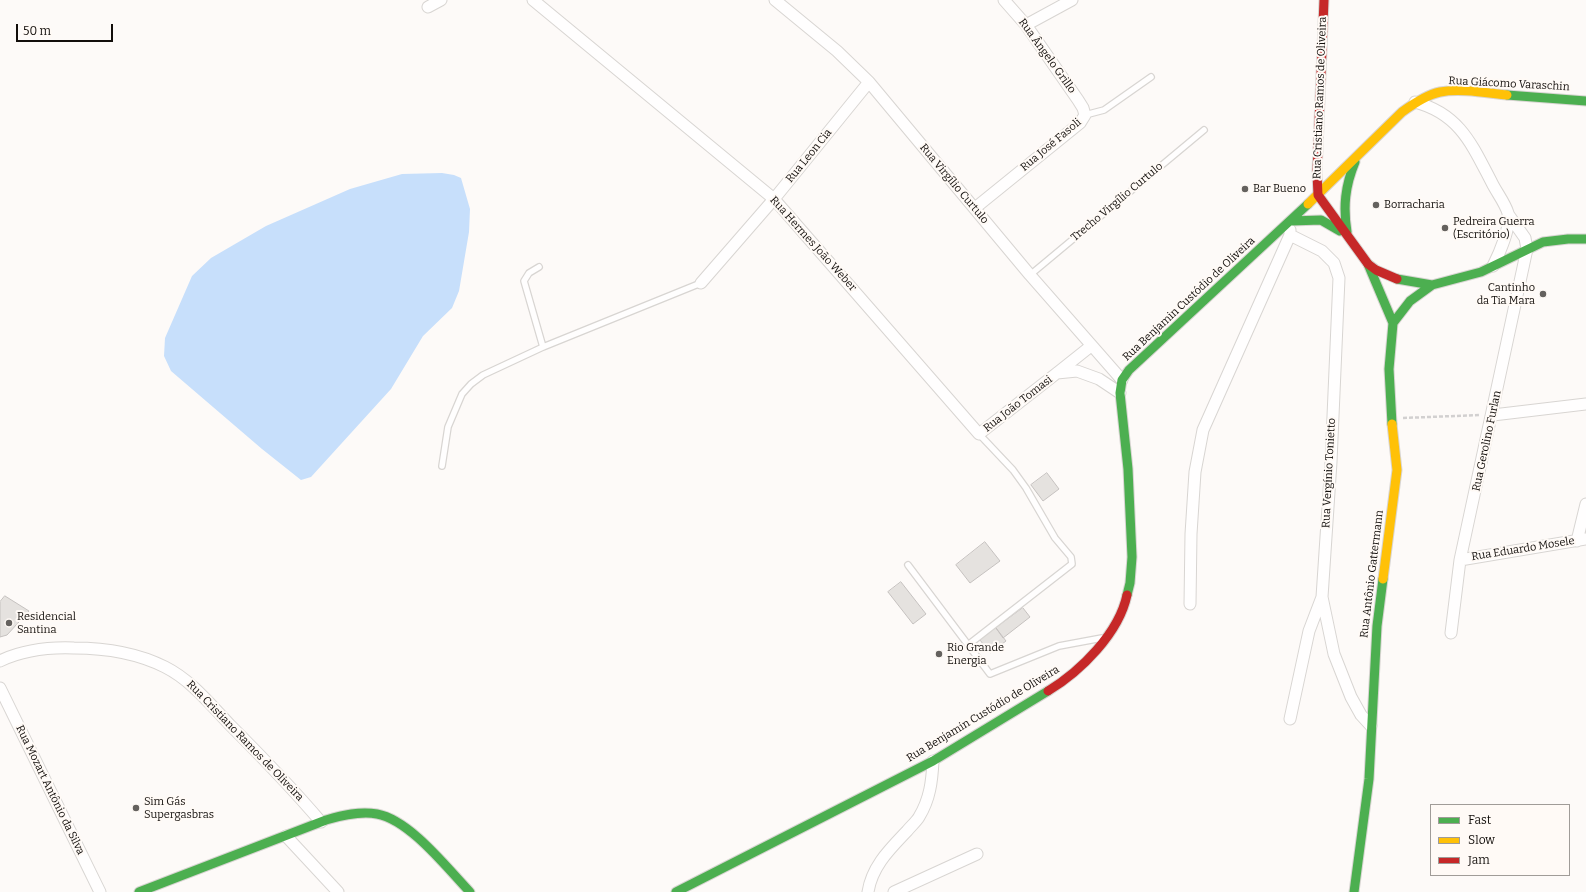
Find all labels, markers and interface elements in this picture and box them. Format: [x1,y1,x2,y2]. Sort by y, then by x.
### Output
scale bar [18,16,115,42]
street label: Rua Ângelo Grillo [1015,16,1079,96]
street label: Rua Cristiano Ramos de Oliveira [1311,17,1329,179]
text: 50 m [23,24,51,38]
street label: Rua Giácomo Varaschin [1448,74,1570,94]
street label: Rua José Fasoli [1018,116,1084,174]
street label: Rua Leon Cia [783,126,835,186]
street label: Rua Virgílio Curtulo [917,141,991,227]
street label: Trecho Virgílio Curtulo [1068,160,1166,244]
place label: Bar Bueno [1253,182,1306,196]
marker: Bar Bueno [1240,184,1250,194]
street label: Rua Hermes João Weber [767,194,859,294]
place label: Borracharia [1384,198,1445,212]
marker: Borracharia [1371,200,1381,210]
place label: Pedreira Guerra (Escritório) [1453,215,1535,241]
marker: Pedreira Guerra (Escritório) [1440,223,1450,233]
street label: Rua Benjamin Custódio de Oliveira [1120,234,1258,364]
place label: Cantinho da Tia Mara [1477,281,1535,307]
marker: Cantinho da Tia Mara [1538,289,1548,299]
street label: Rua João Tomasi [981,373,1055,435]
street label: Rua Gerolino Furlan [1470,389,1504,493]
street label: Rua Vergínio Tonietto [1320,418,1338,528]
street label: Rua Antônio Gattermann [1358,509,1386,639]
street label: Rua Eduardo Mosele [1471,534,1575,564]
place label: Residencial Santina [17,610,76,636]
marker: Residencial Santina [4,618,14,628]
place label: Rio Grande Energia [947,641,1004,667]
marker: Rio Grande Energia [934,649,944,659]
street label: Rua Benjamin Custódio de Oliveira [904,663,1062,765]
street label: Rua Cristiano Ramos de Oliveira [184,678,306,804]
street label: Rua Mozart Antônio da Silva [13,723,87,857]
place label: Sim Gás Supergasbras [144,795,214,821]
marker: Sim Gás Supergasbras [131,803,141,813]
legend [1430,804,1570,876]
text: Fast [1468,813,1491,827]
text: Slow [1468,833,1495,847]
text: Jam [1468,853,1490,867]

